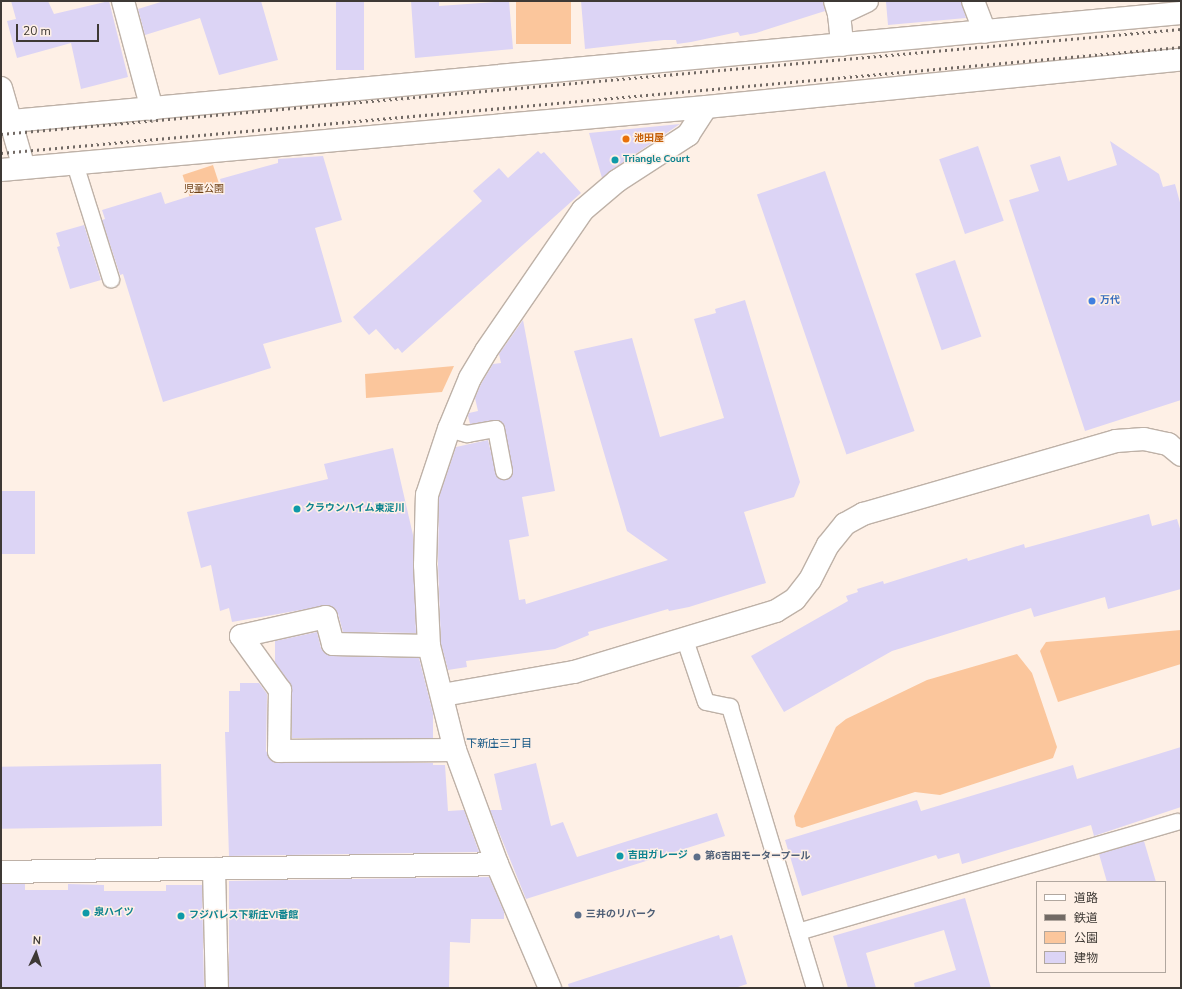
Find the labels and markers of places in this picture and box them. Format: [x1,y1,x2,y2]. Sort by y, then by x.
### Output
place label: 池田屋 [634,133,664,145]
marker: 池田屋 [621,134,631,144]
place label: Triangle Court [623,154,690,166]
marker: Triangle Court [610,155,620,165]
place label: 万代 [1100,295,1120,307]
marker: 万代 [1087,296,1097,306]
place label: クラウンハイム東淀川 [305,503,405,515]
marker: クラウンハイム東淀川 [292,504,302,514]
place label: 吉田ガレージ [628,850,688,862]
marker: 吉田ガレージ [615,851,625,861]
place label: 第6吉田モータープール [705,851,811,863]
marker: 第6吉田モータープール [692,852,702,862]
place label: 泉ハイツ [94,907,134,919]
marker: 泉ハイツ [81,908,91,918]
place label: 三井のリパーク [586,909,656,921]
place label: フジパレス下新庄VI番館 [189,910,299,922]
marker: 三井のリパーク [573,910,583,920]
marker: フジパレス下新庄VI番館 [176,911,186,921]

